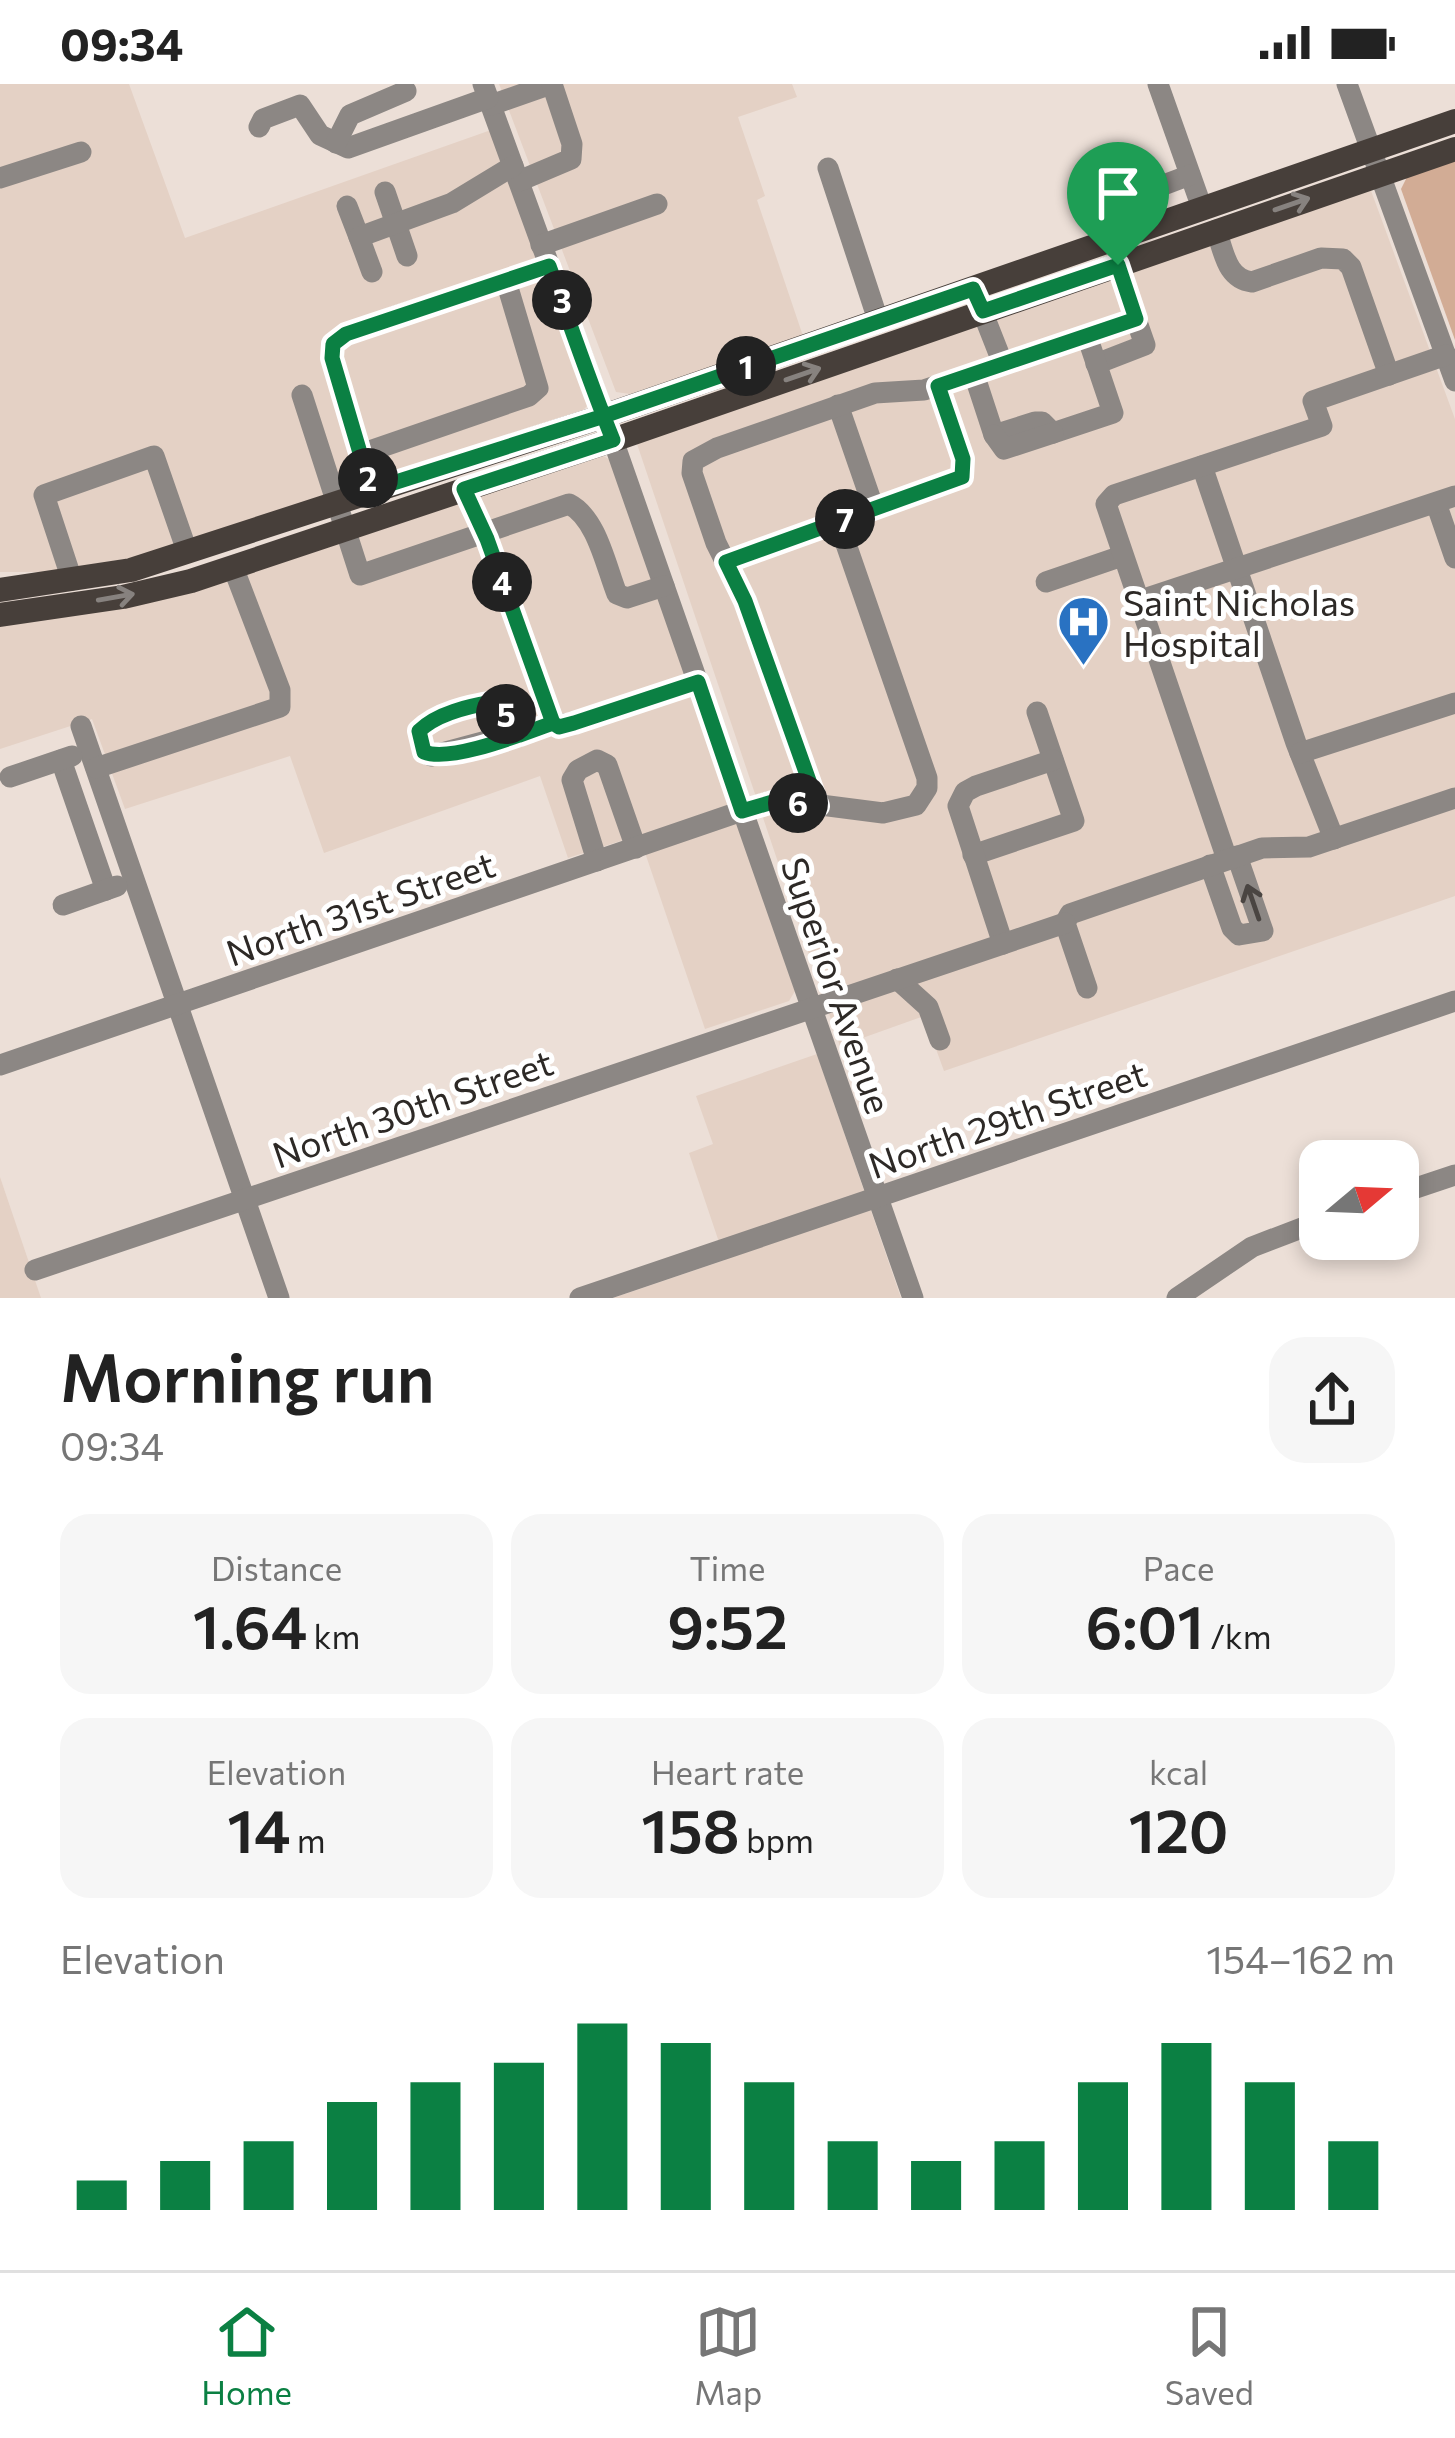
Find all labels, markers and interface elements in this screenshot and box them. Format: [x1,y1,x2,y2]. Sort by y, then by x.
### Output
text: 09:34 [60,15,183,70]
pin [1067,142,1169,265]
icon: arrive [1085,160,1151,226]
one-way arrow [1273,192,1310,213]
pin: 3 [532,270,592,330]
text: 3 [552,279,572,320]
pin: 1 [716,336,776,396]
text: 1 [739,345,753,386]
one-way arrow [784,362,821,383]
pin: 2 [338,448,398,508]
text: 2 [359,457,377,498]
pin: 7 [815,489,875,549]
text: 7 [836,498,854,539]
pin: 4 [472,552,532,612]
text: 4 [492,561,512,602]
place label: Saint Nicholas Hospital [1123,579,1355,664]
one-way arrow [95,585,134,608]
hospital icon: Saint Nicholas Hospital [1056,594,1112,668]
pin: 5 [476,684,536,744]
text: 5 [496,693,516,734]
pin: 6 [768,773,828,833]
text: 6 [788,782,808,823]
street label: North 31st Street [220,840,500,974]
street label: Superior Avenue [774,851,902,1119]
one-way arrow [1241,884,1262,921]
street label: North 30th Street [266,1038,558,1176]
street label: North 29th Street [862,1050,1152,1186]
north arrow [1299,1140,1419,1260]
map controls [1299,1140,1419,1260]
text: Morning run [60,1335,435,1416]
button: share [1269,1337,1395,1463]
text: 09:34 [60,1421,164,1469]
text: Distance [211,1547,342,1588]
text: Time [690,1547,765,1588]
text: Pace [1143,1547,1214,1588]
text: 1.64 [193,1588,307,1661]
text: 9:52 [667,1588,788,1661]
text: 6:01 [1085,1588,1204,1661]
text: km [307,1615,360,1656]
text: /km [1204,1615,1272,1656]
text: Elevation [207,1751,346,1792]
text: Heart rate [651,1751,804,1792]
text: kcal [1149,1751,1208,1792]
text: 14 [227,1792,291,1865]
text: 158 [641,1792,740,1865]
text: 120 [1129,1792,1228,1865]
text: m [291,1819,326,1860]
text: bpm [740,1819,814,1860]
text: Elevation [60,1934,225,1982]
text: 154–162 m [1206,1934,1395,1982]
tab: Home [201,2299,292,2412]
tab: Map [694,2299,762,2412]
tab: Saved [1165,2299,1254,2412]

